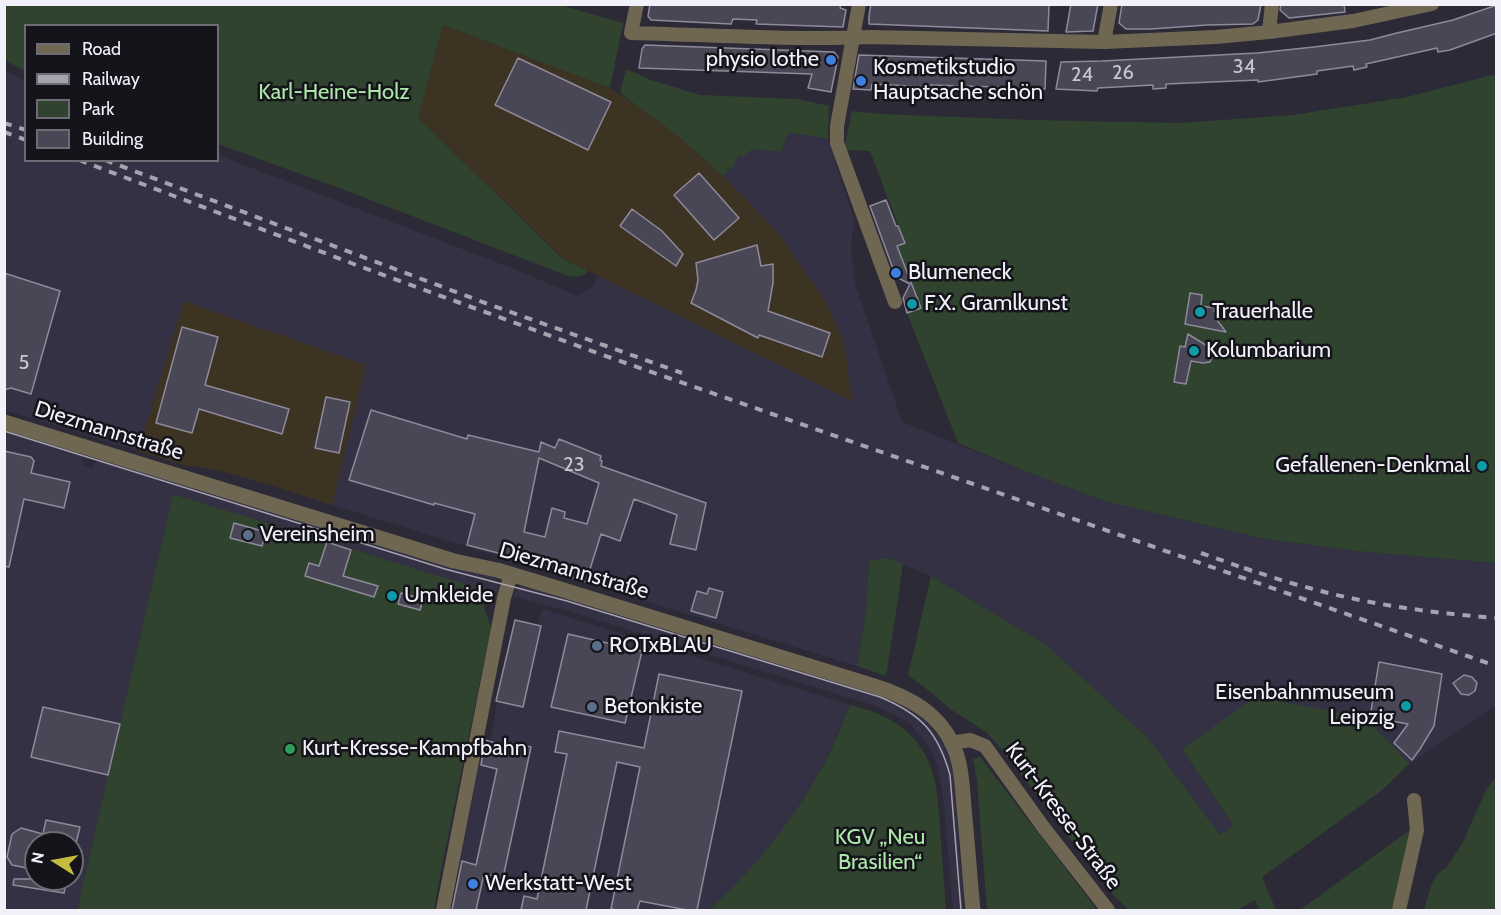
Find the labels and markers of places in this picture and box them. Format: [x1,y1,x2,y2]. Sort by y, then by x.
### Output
place label: physio lothe [706,47,819,73]
marker: physio lothe [824,53,838,67]
place label: Kosmetikstudio Hauptsache schön [873,55,1043,106]
marker: Kosmetikstudio Hauptsache schön [854,74,868,88]
place label: Blumeneck [908,260,1012,286]
marker: Blumeneck [889,266,903,280]
place label: F.X. Gramlkunst [924,291,1068,317]
marker: F.X. Gramlkunst [905,297,919,311]
place label: Trauerhalle [1212,299,1313,325]
marker: Trauerhalle [1193,305,1207,319]
place label: Kolumbarium [1206,338,1331,364]
marker: Kolumbarium [1187,344,1201,358]
place label: Gefallenen-Denkmal [1275,453,1470,479]
marker: Gefallenen-Denkmal [1475,459,1489,473]
place label: Vereinsheim [260,522,375,548]
marker: Vereinsheim [241,528,255,542]
place label: Umkleide [404,583,493,609]
marker: Umkleide [385,589,399,603]
place label: ROTxBLAU [609,633,712,659]
marker: ROTxBLAU [590,639,604,653]
place label: Eisenbahnmuseum Leipzig [1215,680,1394,732]
place label: Betonkiste [604,694,702,720]
marker: Eisenbahnmuseum Leipzig [1399,699,1413,713]
marker: Betonkiste [585,700,599,714]
place label: Kurt-Kresse-Kampfbahn [302,736,527,762]
marker: Kurt-Kresse-Kampfbahn [283,742,297,756]
place label: Werkstatt-West [485,871,632,897]
marker: Werkstatt-West [466,877,480,891]

